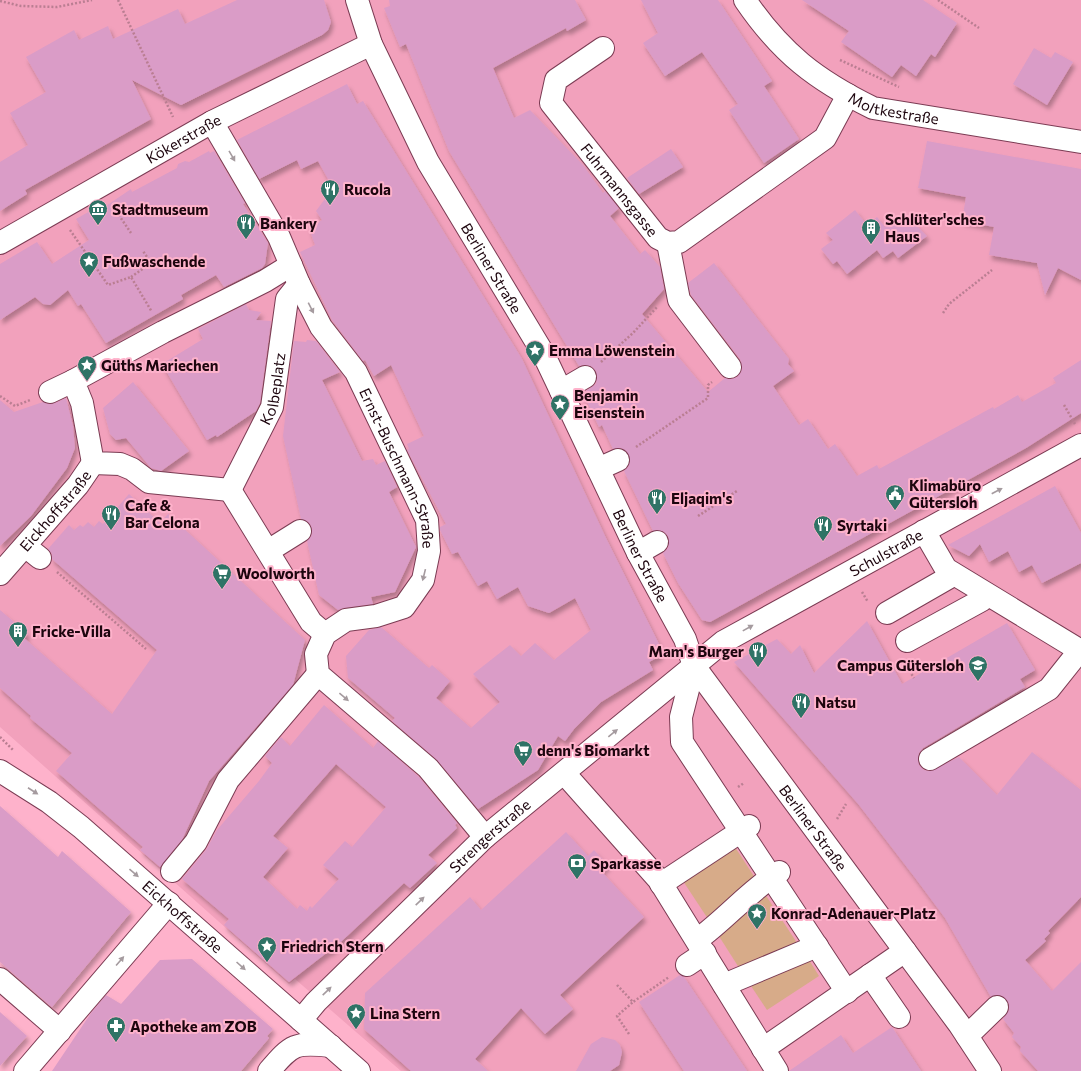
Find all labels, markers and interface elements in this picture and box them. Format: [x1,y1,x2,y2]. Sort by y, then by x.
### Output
street label: Moltkestraße [846,88,940,128]
street label: Kökerstraße [142,110,224,167]
street label: Fuhrmannsgasse [577,139,662,240]
one-way arrow [228,150,235,162]
restaurant icon: Rucola [319,178,341,206]
place label: Rucola [344,180,391,198]
museum icon: Stadtmuseum [87,198,109,226]
place label: Stadtmuseum [112,200,208,218]
place label: Schlüter'sches Haus [885,210,984,245]
restaurant icon: Bankery [235,212,257,240]
place label: Bankery [260,214,318,232]
building icon: Schlüter'sches Haus [860,217,882,245]
street label: Berliner Straße [458,220,526,317]
place icon: Fußwaschende [78,250,100,278]
place label: Fußwaschende [103,252,206,270]
one-way arrow [308,302,314,314]
place icon: Emma Löwenstein [524,339,546,367]
place label: Emma Löwenstein [549,341,675,359]
street label: Kolbeplatz [256,352,288,428]
place icon: Güths Mariechen [76,354,98,382]
place label: Güths Mariechen [101,356,218,374]
street label: Ernst-Buschmann-Straße [356,385,438,549]
place label: Benjamin Eisenstein [574,386,645,421]
place icon: Benjamin Eisenstein [549,393,571,421]
street label: Eickhoffstraße [15,467,95,555]
place label: Klimabüro Gütersloh [909,476,981,511]
public building icon: Klimabüro Gütersloh [884,483,906,511]
restaurant icon: Eljaqim's [646,487,668,515]
one-way arrow [991,487,1003,494]
place label: Eljaqim's [671,489,733,507]
place label: Cafe & Bar Celona [125,496,200,531]
restaurant icon: Cafe & Bar Celona [100,503,122,531]
street label: Berliner Straße [609,506,672,605]
restaurant icon: Syrtaki [812,514,834,542]
place label: Syrtaki [837,516,887,534]
street label: Schulstraße [846,525,925,580]
supermarket icon: Woolworth [211,562,233,590]
place label: Woolworth [236,564,315,582]
one-way arrow [421,569,427,581]
building icon: Fricke-Villa [7,620,29,648]
place label: Fricke-Villa [32,622,111,640]
one-way arrow [743,625,754,632]
restaurant icon: Mam's Burger [747,640,769,668]
place label: Mam's Burger [649,642,744,660]
school or university icon: Campus Gütersloh [967,654,989,682]
place label: Campus Gütersloh [837,656,964,674]
restaurant icon: Natsu [790,691,812,719]
one-way arrow [338,692,349,701]
place label: Natsu [815,693,856,711]
one-way arrow [608,729,618,737]
supermarket icon: denn's Biomarkt [512,739,534,767]
place label: denn's Biomarkt [537,741,649,759]
street label: Berliner Straße [776,781,851,874]
one-way arrow [27,788,39,795]
street label: Strengerstraße [445,795,534,876]
bank icon: Sparkasse [566,852,588,880]
place label: Sparkasse [591,854,661,872]
one-way arrow [129,868,139,877]
street label: Eickhoffstraße [139,876,227,956]
one-way arrow [415,896,425,906]
place icon: Konrad-Adenauer-Platz [746,902,768,930]
place label: Konrad-Adenauer-Platz [771,904,936,922]
place icon: Friedrich Stern [256,935,278,963]
place label: Friedrich Stern [281,937,384,955]
one-way arrow [116,956,125,966]
one-way arrow [235,962,246,971]
one-way arrow [322,986,332,996]
place icon: Lina Stern [345,1002,367,1030]
place label: Lina Stern [370,1004,440,1022]
pharmacy icon: Apotheke am ZOB [105,1015,127,1043]
place label: Apotheke am ZOB [130,1017,257,1035]

